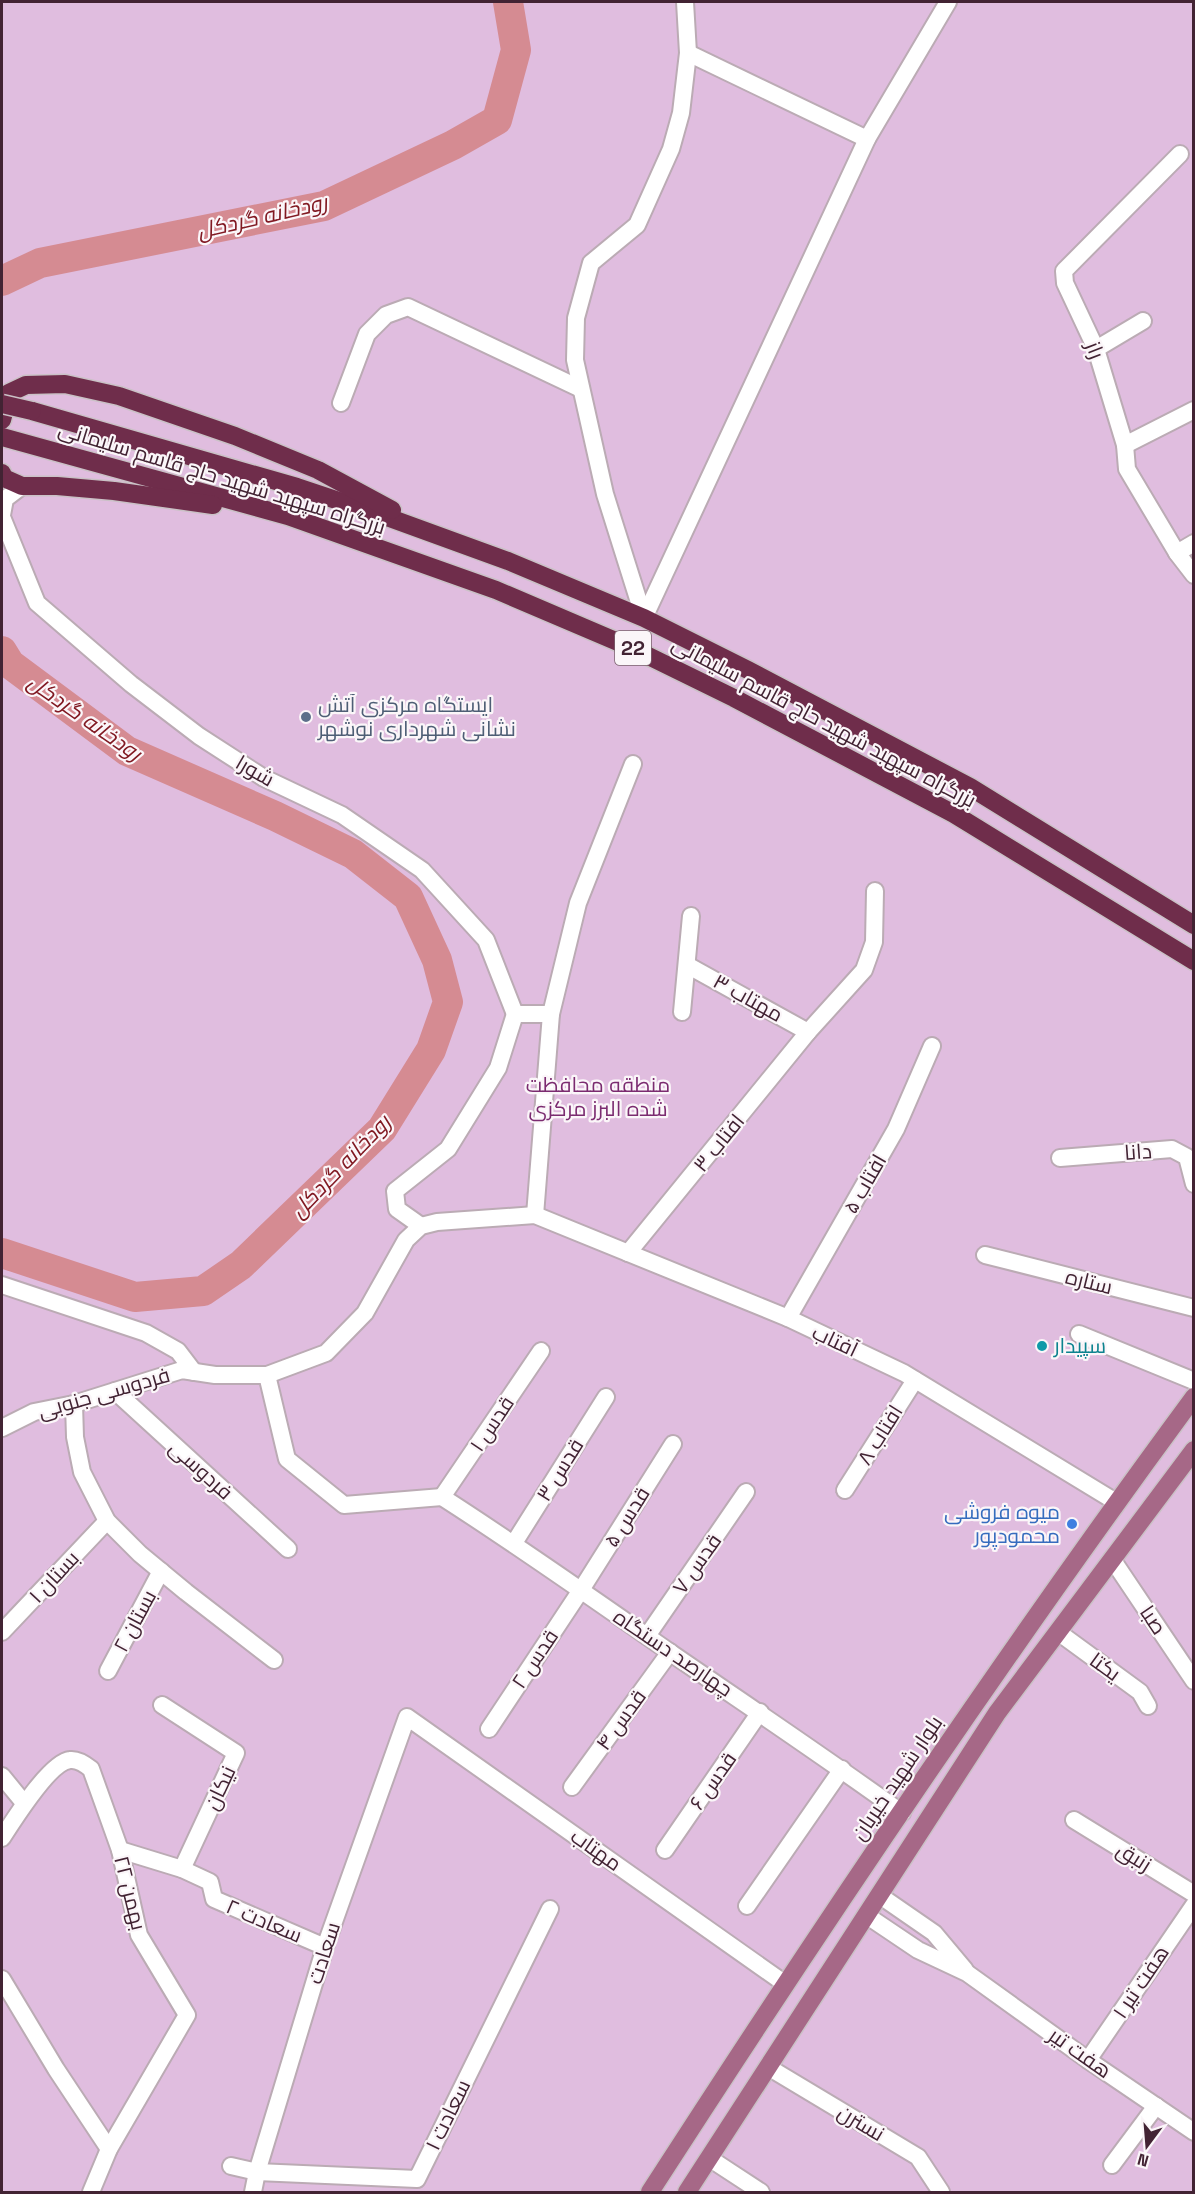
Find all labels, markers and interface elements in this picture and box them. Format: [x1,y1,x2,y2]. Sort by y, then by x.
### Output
water label: رودخانه گردکل [194,187,331,245]
street label: راز [1080,336,1111,362]
street label: بزرگراه سپهبد شهید حاج قاسم سلیمانی [55,415,389,541]
street label: بزرگراه سپهبد شهید حاج قاسم سلیمانی [667,630,981,814]
road number: 22 [615,631,651,665]
water label: رودخانه گردکل [23,668,148,767]
place label: ایستگاه مرکزی آتش نشانی شهرداری نوشهر [317,691,516,742]
marker: ایستگاه مرکزی آتش نشانی شهرداری نوشهر [299,710,313,724]
street label: شورا [231,749,280,792]
street label: مهتاب ۳ [709,967,788,1028]
park label: منطقه محافظت شده البرز مرکزی [526,1071,670,1122]
water label: رودخانه گردکل [284,1108,397,1223]
street label: افتاب ۳ [687,1108,750,1177]
street label: دانا [1123,1137,1153,1166]
street label: افتاب ۵ [837,1149,892,1218]
street label: ستاره [1063,1263,1115,1300]
street label: آفتاب [808,1318,863,1363]
place label: سپیدار [1053,1332,1106,1359]
marker: سپیدار [1035,1339,1049,1353]
street label: فردوسی جنوبی [35,1361,173,1424]
street label: قدس ۱ [463,1391,520,1457]
street label: افتاب ۸ [851,1400,908,1470]
street label: قدس ۳ [530,1433,589,1506]
street label: فردوسی [164,1434,239,1505]
street label: قدس ۵ [598,1481,656,1552]
place label: میوه فروشی محمودپور [944,1498,1060,1550]
marker: میوه فروشی محمودپور [1065,1517,1079,1531]
street label: قدس ۷ [666,1528,727,1599]
street label: بستان ۱ [23,1545,85,1609]
street label: بستان ۲ [107,1585,162,1656]
street label: صبا [1134,1600,1173,1640]
street label: چهارصد دستگاه [608,1603,738,1703]
street label: قدس ۲ [505,1624,564,1694]
street label: یکتا [1084,1646,1126,1687]
street label: قدس ۴ [589,1684,652,1755]
street label: بلوار شهید خیریان [845,1710,948,1845]
street label: قدس ۶ [683,1746,742,1815]
street label: نیکان [198,1761,241,1814]
street label: مهتاب [565,1822,627,1877]
street label: زنبق [1112,1836,1157,1878]
street label: ۲۲ بهمن [108,1853,153,1933]
street label: سعادت ۲ [222,1892,306,1949]
street label: سعادت [301,1918,346,1987]
street label: هفت تیر ۱ [1106,1940,1175,2024]
street label: هفت تیر [1043,2021,1117,2084]
street label: سعادت ۱ [419,2075,476,2155]
street label: نسترن [833,2098,890,2147]
north arrow [1117,2116,1177,2176]
text: N [1135,2148,1151,2172]

